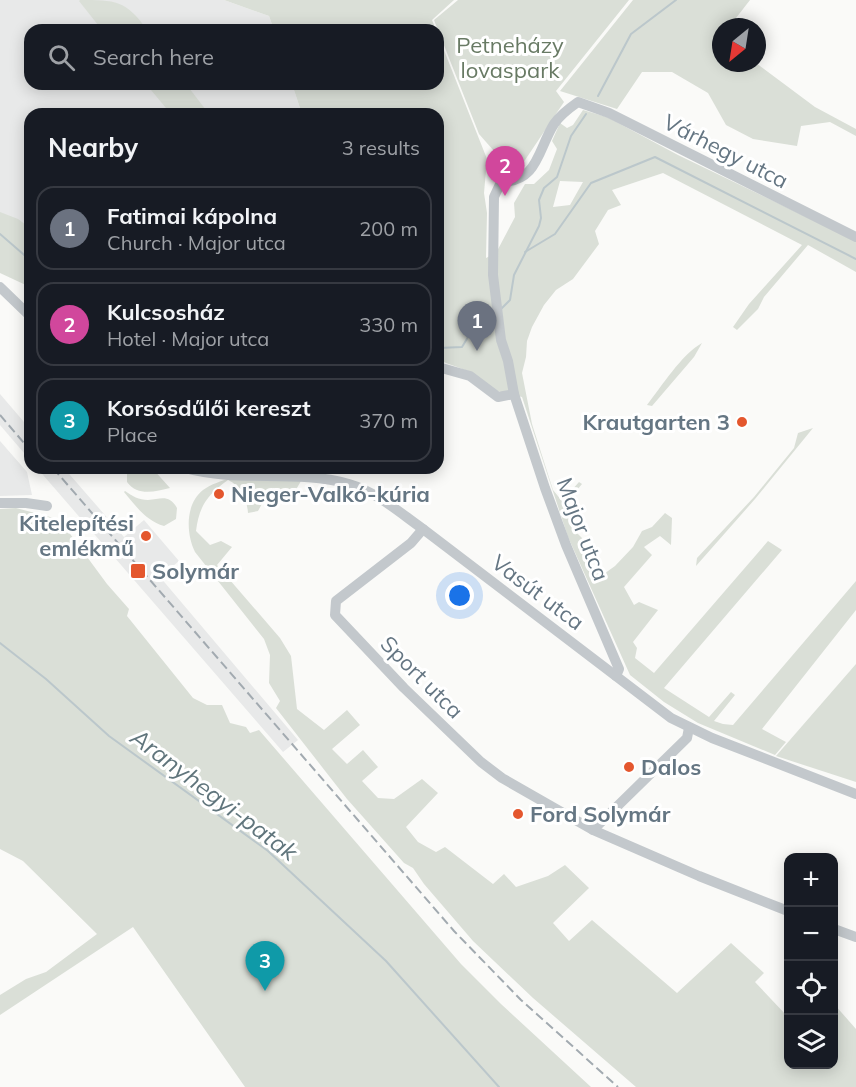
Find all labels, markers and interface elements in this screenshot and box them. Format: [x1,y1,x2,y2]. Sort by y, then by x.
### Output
north arrow [712,18,766,72]
search box [24,24,444,90]
park label: Petneházy lovaspark [456,31,564,84]
icon: search [45,41,78,74]
text: Search here [93,43,214,71]
street label: Várhegy utca [659,108,793,194]
text: Nearby [48,131,138,164]
text: 3 results [342,135,420,160]
pin: 2 [486,146,524,196]
text: Fatimai kápolna [107,202,277,230]
text: 1 [64,216,76,241]
text: 200 m [359,216,418,241]
text: Church · Major utca [107,230,286,255]
text: Kulcsosház [107,298,225,326]
pin: 1 [458,302,496,351]
text: 2 [64,312,76,337]
text: 330 m [359,312,418,337]
text: Hotel · Major utca [107,326,269,351]
text: Korsósdűlői kereszt [107,394,311,422]
text: 3 [64,408,76,433]
text: 370 m [359,408,418,433]
place label: Krautgarten 3 [582,408,730,436]
marker: Krautgarten 3 [735,415,749,429]
text: Place [107,422,157,447]
street label: Major utca [551,474,615,584]
place label: Nieger-Valkó-kúria [231,480,430,508]
marker: Nieger-Valkó-kúria [212,487,226,501]
place label: Kitelepítési emlékmű [19,509,134,562]
marker: Kitelepítési emlékmű [139,529,153,543]
street label: Vasút utca [486,548,590,636]
place label: Solymár [152,557,239,585]
marker: Solymár [129,562,147,580]
your location [445,581,474,610]
street label: Sport utca [375,630,469,724]
water label: Aranyhegyi-patak [124,721,305,867]
place label: Dalos [641,753,701,781]
marker: Dalos [622,760,636,774]
place label: Ford Solymár [530,800,671,828]
marker: Ford Solymár [511,807,525,821]
map controls [784,853,838,1069]
button: + [784,853,838,907]
button: − [784,907,838,961]
pin: 3 [246,942,284,991]
button: locate [784,961,838,1015]
button: layers [784,1015,838,1069]

